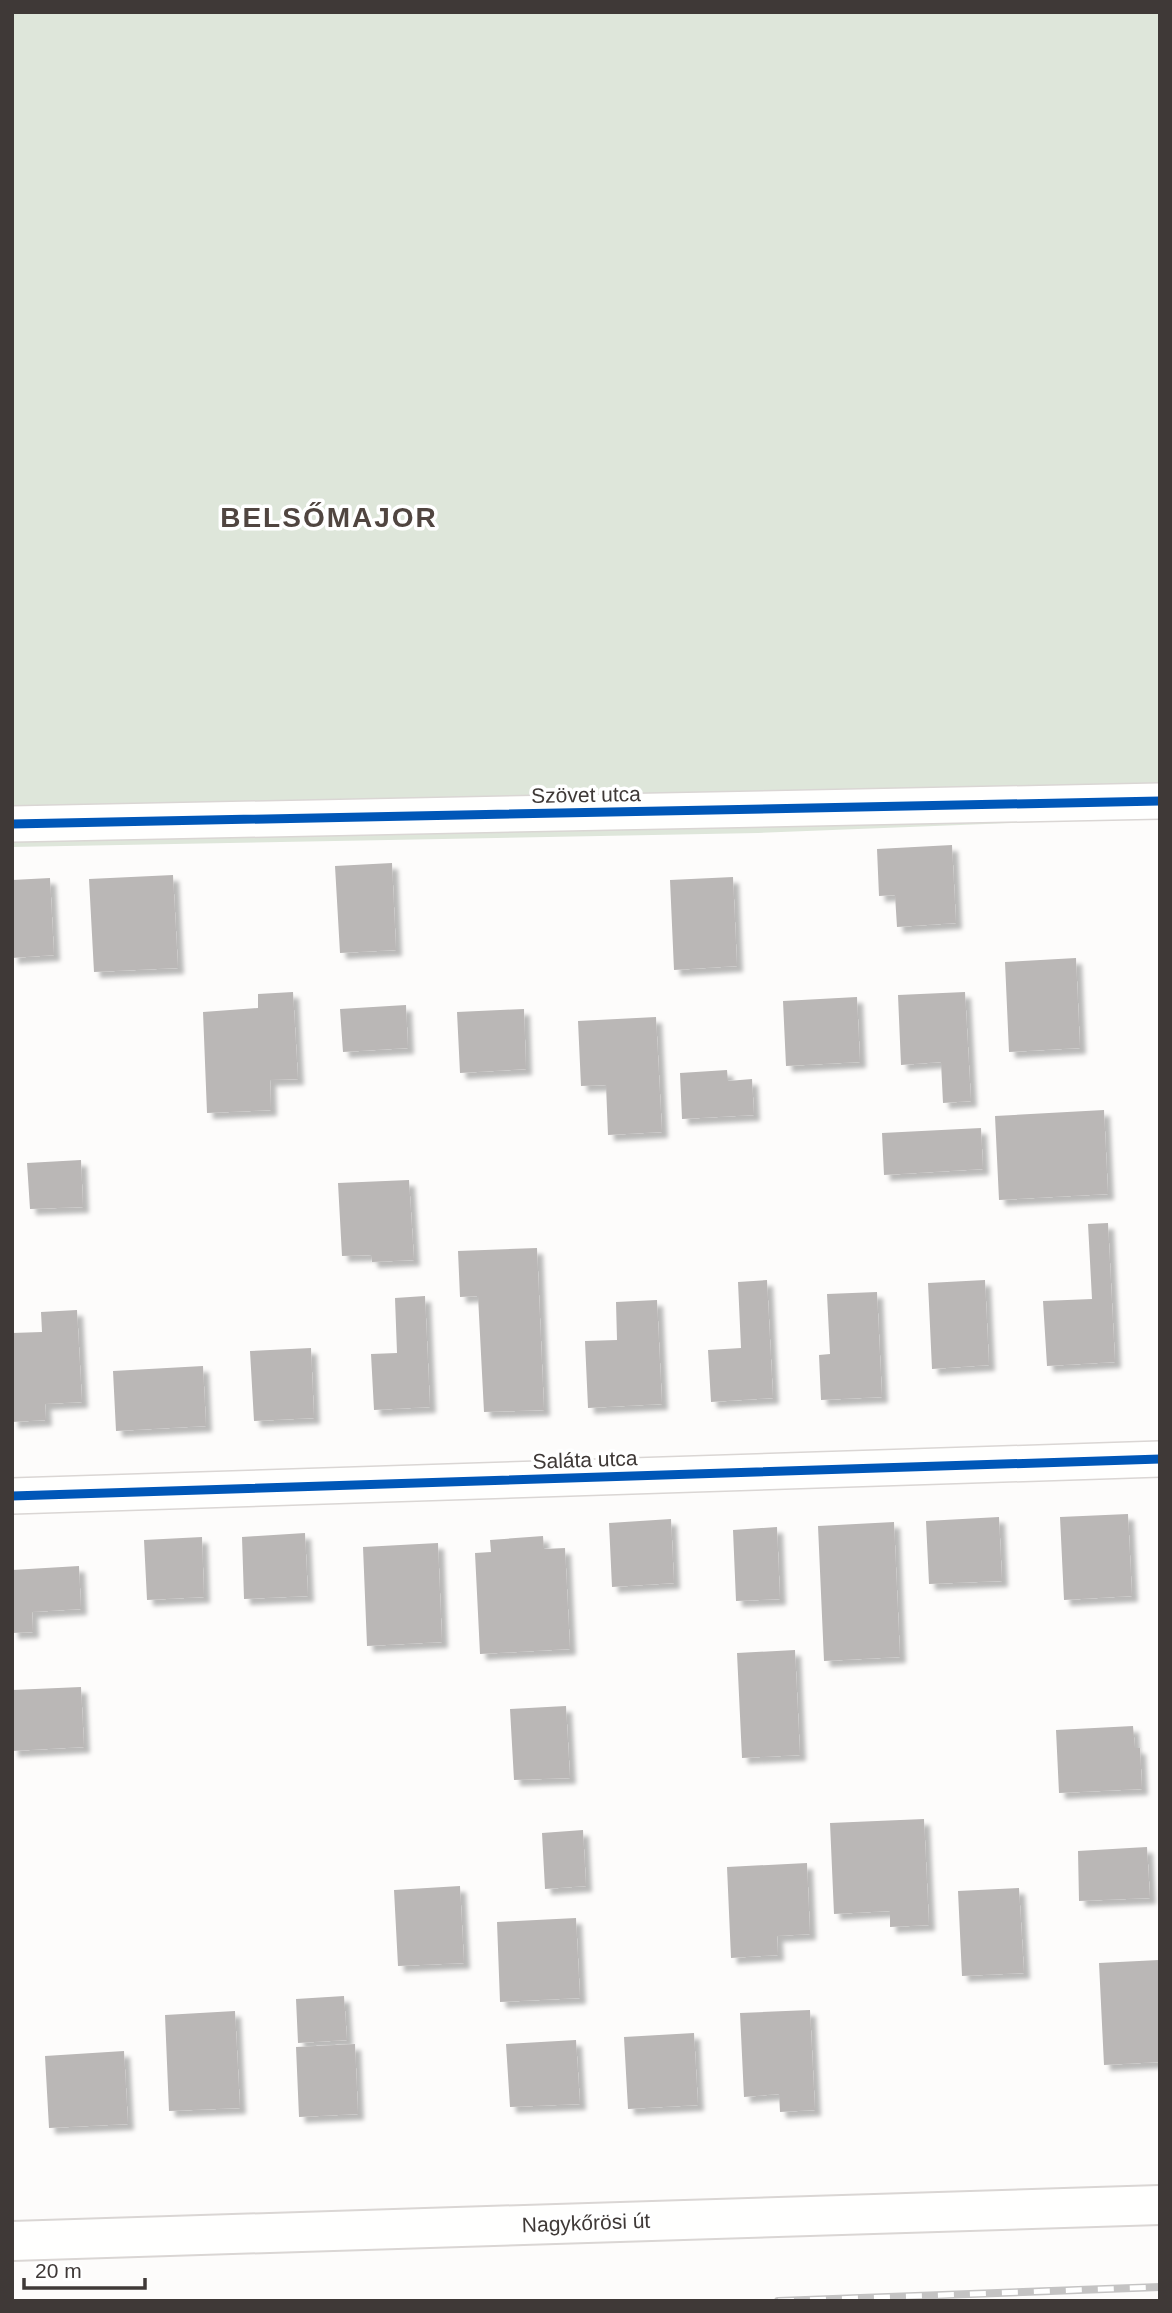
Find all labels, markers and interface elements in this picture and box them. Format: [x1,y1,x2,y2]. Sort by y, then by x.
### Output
district label: BELSŐMAJOR [220,502,438,533]
street label: Szövet utca [531,782,641,807]
street label: Saláta utca [532,1446,638,1473]
street label: Nagykőrösi út [521,2209,651,2236]
scale bar [24,2246,145,2290]
text: 20 m [35,2259,82,2282]

